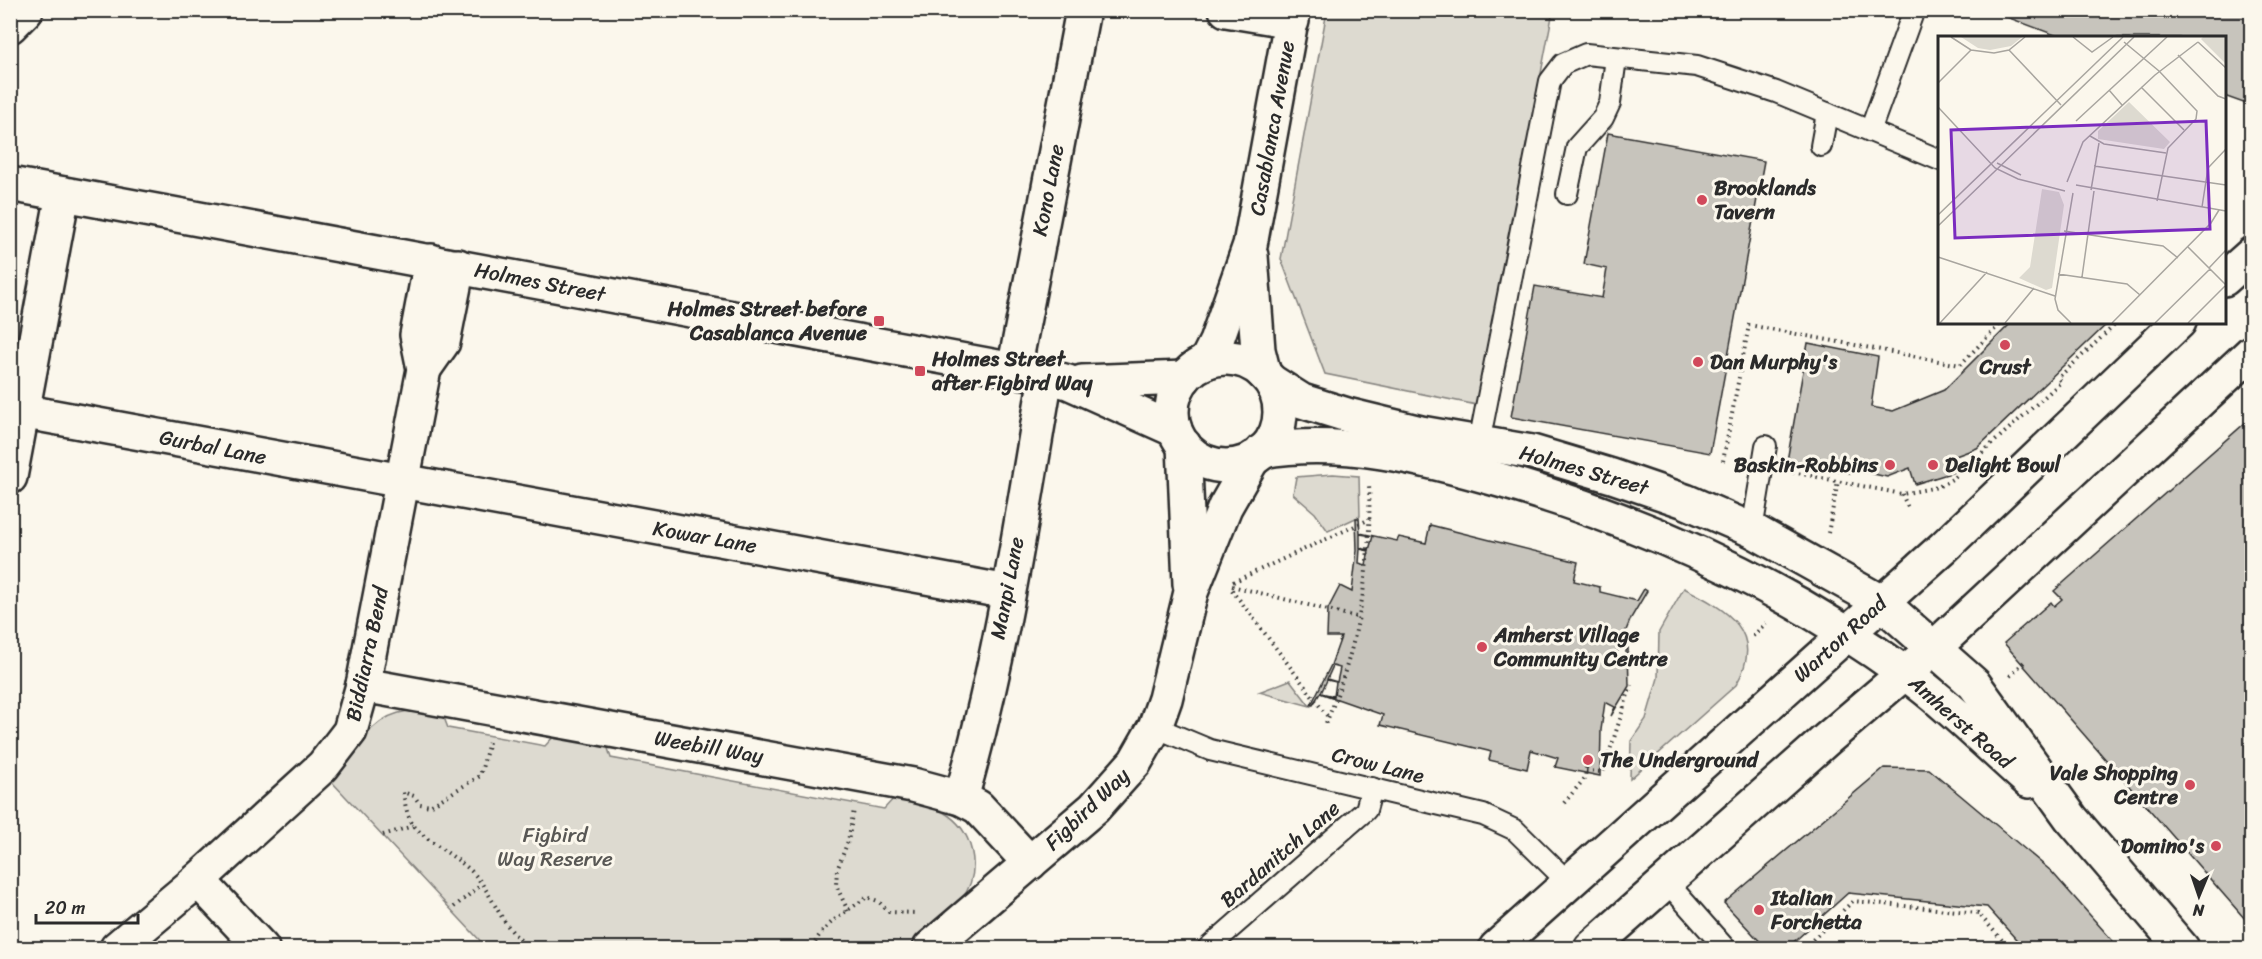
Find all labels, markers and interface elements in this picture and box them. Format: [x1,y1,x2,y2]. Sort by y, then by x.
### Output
inset map [1938,36,2226,324]
street label: Casablanca Avenue [1238,37,1306,219]
street label: Kono Lane [1020,140,1076,239]
place label: Brooklands Tavern [1714,169,1816,231]
marker: Brooklands Tavern [1695,193,1709,207]
street label: Holmes Street [471,251,610,314]
place label: Holmes Street before Casablanca Avenue [666,290,867,352]
marker: Holmes Street before Casablanca Avenue [872,314,886,328]
marker: Crust [1998,338,2012,352]
place label: Holmes Street after Figbird Way [931,340,1094,402]
place label: Dan Murphy's [1710,343,1838,381]
place label: Crust [1978,348,2032,386]
marker: Dan Murphy's [1691,355,1705,369]
marker: Holmes Street after Figbird Way [913,364,927,378]
street label: Gurbal Lane [156,418,270,476]
street label: Holmes Street [1515,433,1655,507]
place label: Baskin-Robbins [1734,446,1879,484]
place label: Delight Bowl [1945,446,2062,484]
marker: Baskin-Robbins [1883,458,1897,472]
marker: Delight Bowl [1926,458,1940,472]
street label: Kowar Lane [650,509,760,565]
street label: Manpi Lane [978,533,1036,643]
street label: Biddiarra Bend [334,581,400,725]
street label: Warton Road [1784,585,1898,692]
place label: Amherst Village Community Centre [1493,616,1668,678]
marker: Amherst Village Community Centre [1475,640,1489,654]
street label: Amherst Road [1899,664,2024,780]
street label: Weebill Way [651,719,767,775]
street label: Crow Lane [1328,735,1428,795]
place label: The Underground [1600,741,1760,779]
marker: The Underground [1581,753,1595,767]
place label: Vale Shopping Centre [2050,754,2178,816]
street label: Figbird Way [1035,758,1139,860]
marker: Vale Shopping Centre [2183,778,2197,792]
street label: Bardanitch Lane [1211,790,1349,917]
park label: Figbird Way Reserve [497,816,613,878]
place label: Domino's [2121,827,2204,865]
marker: Domino's [2209,839,2223,853]
north arrow [2169,866,2229,926]
place label: Italian Forchetta [1770,879,1862,941]
scale bar [36,887,138,925]
text: 20 m [45,892,85,924]
text: N [2192,896,2206,925]
marker: Italian Forchetta [1752,903,1766,917]

